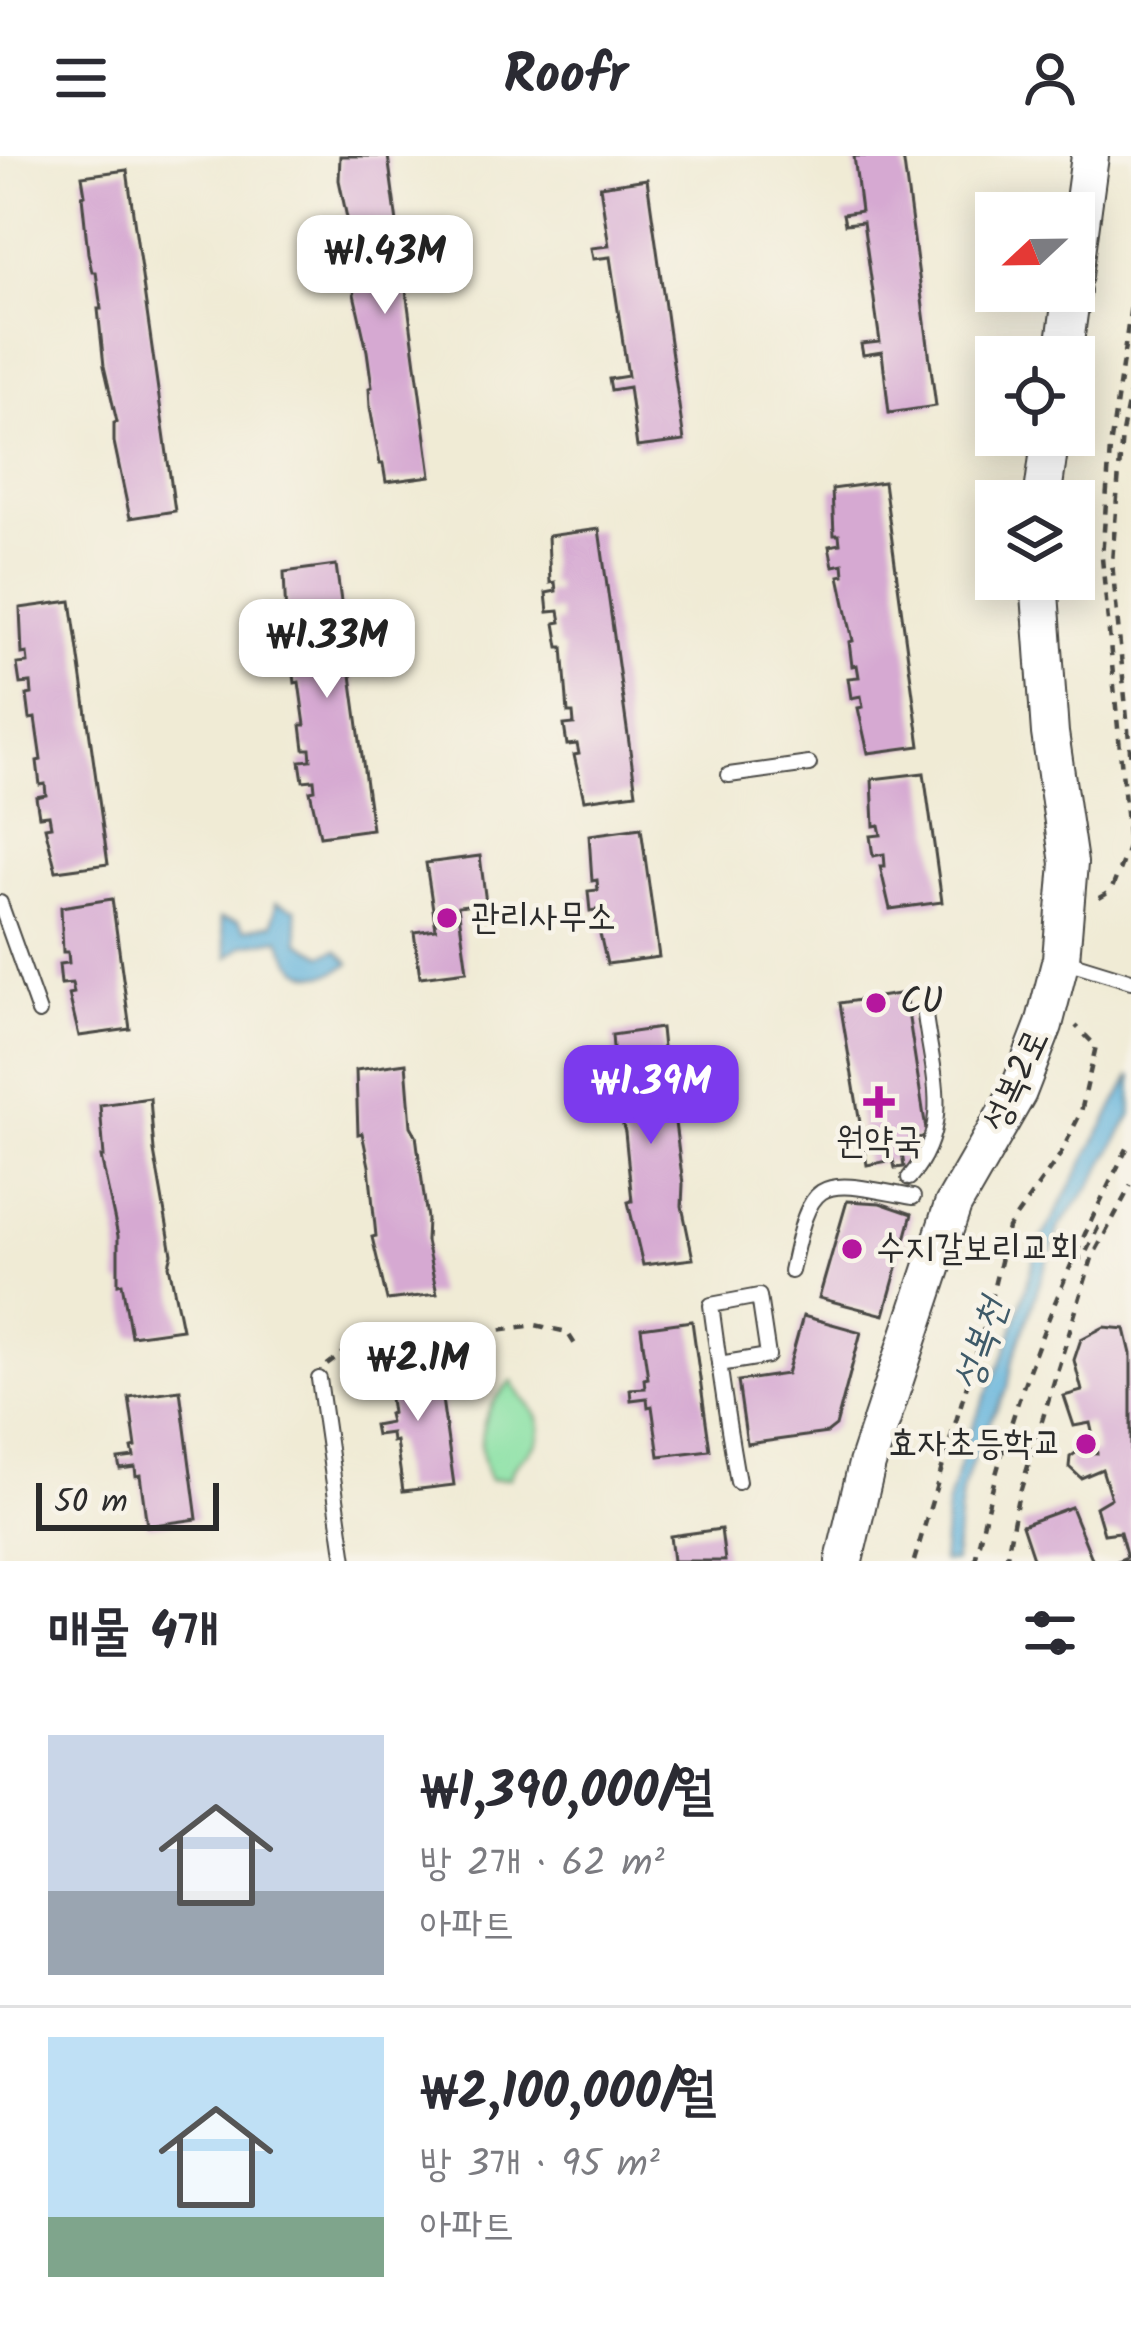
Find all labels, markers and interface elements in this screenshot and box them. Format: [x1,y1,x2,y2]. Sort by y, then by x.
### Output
text: Roofr [503,35,628,121]
icon: menu [48,45,114,111]
icon: person [1017,45,1083,111]
north arrow [975,192,1095,312]
map controls [975,192,1095,600]
pin: ₩1.43M [287,215,483,317]
text: ₩1.43M [324,223,446,285]
button: locate [975,336,1095,456]
button: layers [975,480,1095,600]
pin: ₩1.33M [229,599,425,701]
text: ₩1.33M [266,607,388,669]
place label: 관리사무소 [471,890,616,947]
marker: 관리사무소 [434,905,460,931]
place label: CU [900,975,943,1032]
marker: CU [863,990,889,1016]
street label: 성복2로 [968,1020,1066,1142]
pin: ₩1.39M [553,1045,749,1147]
text: ₩1.39M [591,1053,711,1115]
marker: 원약국 [866,1089,892,1115]
place label: 원약국 [836,1114,922,1171]
place label: 수지갈보리교회 [876,1221,1079,1278]
marker: 수지갈보리교회 [839,1236,865,1262]
water label: 성복천 [937,1287,1028,1400]
pin: ₩2.1M [334,1322,502,1424]
text: ₩2.1M [367,1330,469,1392]
place label: 효자초등학교 [888,1416,1062,1473]
marker: 효자초등학교 [1073,1431,1099,1457]
scale bar [36,1477,219,1530]
text: 50 m [54,1477,128,1530]
text: 매물 4개 [48,1593,219,1674]
icon: filters [1017,1600,1083,1666]
text: ₩1,390,000/월 [420,1753,714,1834]
icon: home [144,1783,288,1927]
text: 방 2개 · 62 m² [420,1834,665,1896]
text: 아파트 [420,1896,514,1958]
text: ₩2,100,000/월 [420,2054,716,2135]
icon: home [144,2085,288,2229]
text: 방 3개 · 95 m² [420,2135,660,2197]
text: 아파트 [420,2197,514,2259]

